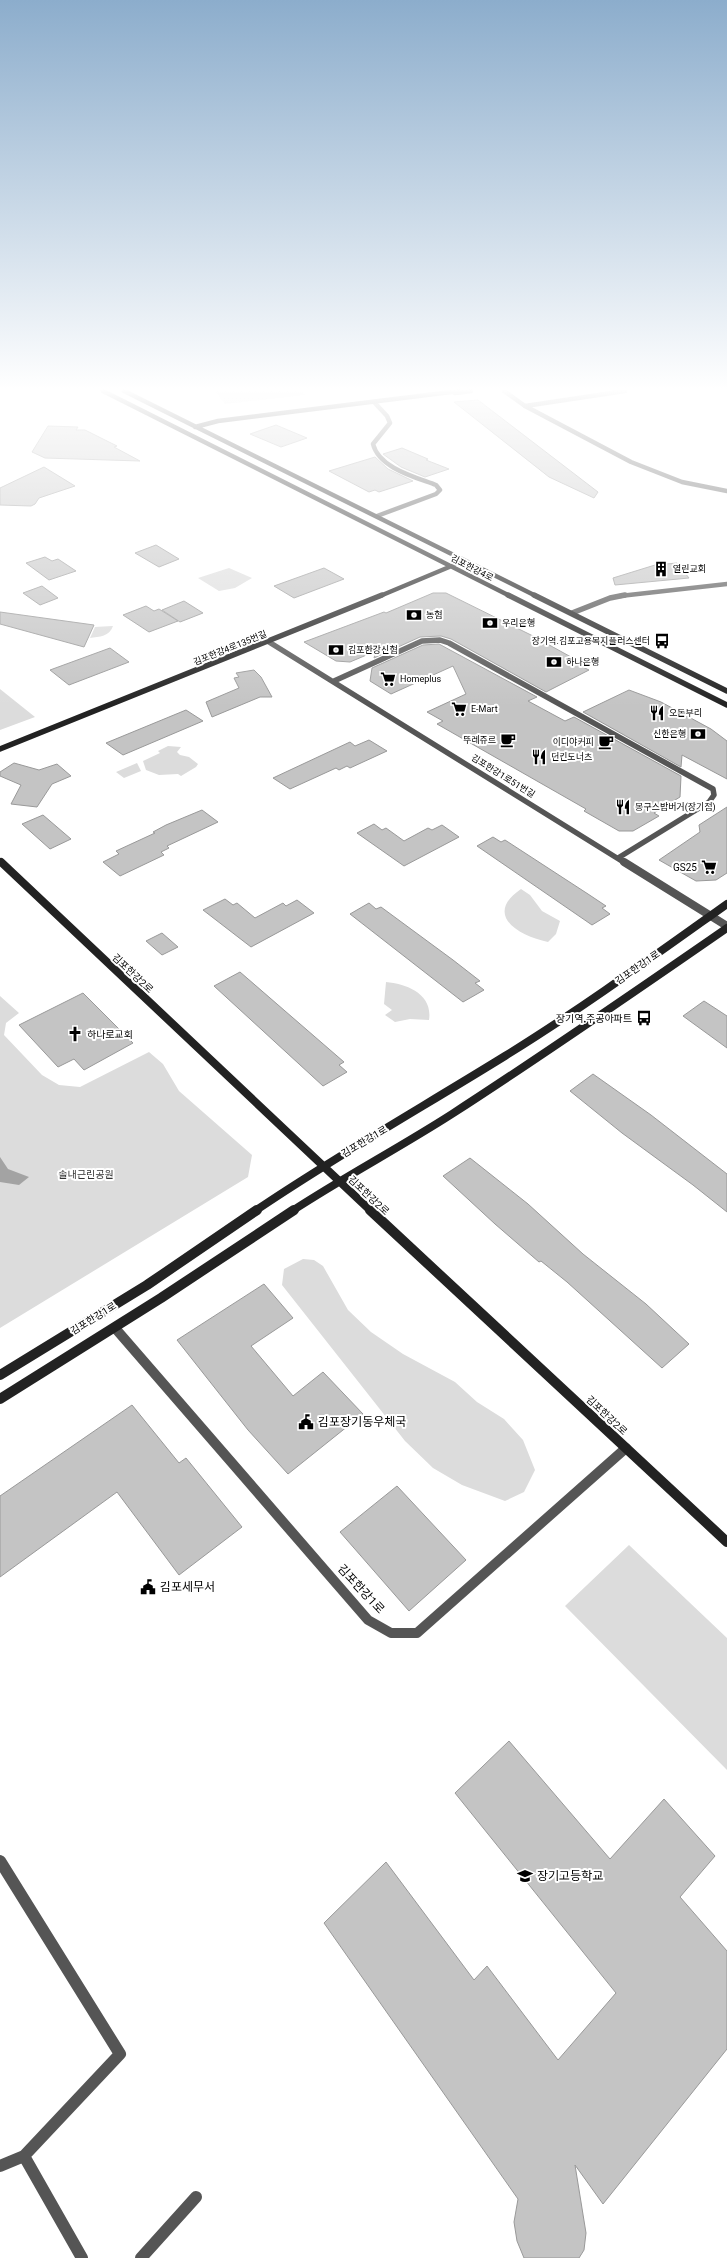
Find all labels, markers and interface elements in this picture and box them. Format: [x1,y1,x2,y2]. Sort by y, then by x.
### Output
street label: 김포한강4로 [449,553,495,583]
building icon: 열린교회 [652,560,670,578]
place label: 열린교회 [673,564,706,574]
bank icon: 농협 [405,606,423,624]
place label: 농협 [426,610,443,620]
bank icon: 우리은행 [481,614,499,632]
place label: 우리은행 [502,618,535,628]
street label: 김포한강4로135번길 [192,629,268,667]
bus stop icon: 장기역.김포고용복지플러스센터 [653,632,671,650]
place label: 장기역.김포고용복지플러스센터 [532,636,650,646]
bank icon: 김포한강신협 [327,641,345,659]
place label: 김포한강신협 [348,645,398,655]
bank icon: 하나은행 [545,653,563,671]
place label: 하나은행 [566,657,599,667]
supermarket icon: Homeplus [379,670,397,688]
place label: Homeplus [400,674,441,684]
supermarket icon: E-Mart [450,700,468,718]
place label: E-Mart [471,704,498,714]
restaurant icon: 오돈부리 [648,704,666,722]
place label: 오돈부리 [669,708,702,718]
bank icon: 신한은행 [689,725,707,743]
place label: 신한은행 [653,729,686,739]
cafe icon: 뚜레쥬르 [499,731,517,749]
cafe icon: 이디야커피 [597,733,615,751]
place label: 뚜레쥬르 [463,735,496,745]
place label: 이디야커피 [553,737,594,747]
restaurant icon: 던킨도너츠 [530,748,548,766]
street label: 김포한강1로51번길 [469,752,537,800]
place label: 던킨도너츠 [551,752,592,762]
restaurant icon: 봉구스밥버거(장기점) [614,798,632,816]
place label: 봉구스밥버거(장기점) [635,802,716,813]
supermarket icon: GS25 [700,858,718,876]
place label: GS25 [673,862,697,873]
street label: 김포한강1로 [613,948,662,987]
street label: 김포한강2로 [110,952,155,995]
bus stop icon: 장기역.주공아파트 [635,1009,653,1027]
place label: 장기역.주공아파트 [556,1013,632,1024]
church icon: 하나로교회 [66,1025,84,1043]
place label: 하나로교회 [87,1029,133,1040]
street label: 김포한강1로 [339,1123,389,1159]
park label: 솔내근린공원 [58,1169,114,1180]
street label: 김포한강2로 [346,1174,391,1217]
street label: 김포한강1로 [68,1300,118,1337]
street label: 김포한강2로 [584,1394,629,1437]
public building icon: 김포장기동우체국 [297,1413,315,1431]
place label: 김포장기동우체국 [318,1415,406,1429]
street label: 김포한강1로 [335,1562,387,1616]
public building icon: 김포세무서 [139,1578,157,1596]
place label: 김포세무서 [160,1580,215,1594]
school or university icon: 장기고등학교 [516,1867,534,1885]
place label: 장기고등학교 [537,1869,603,1883]

